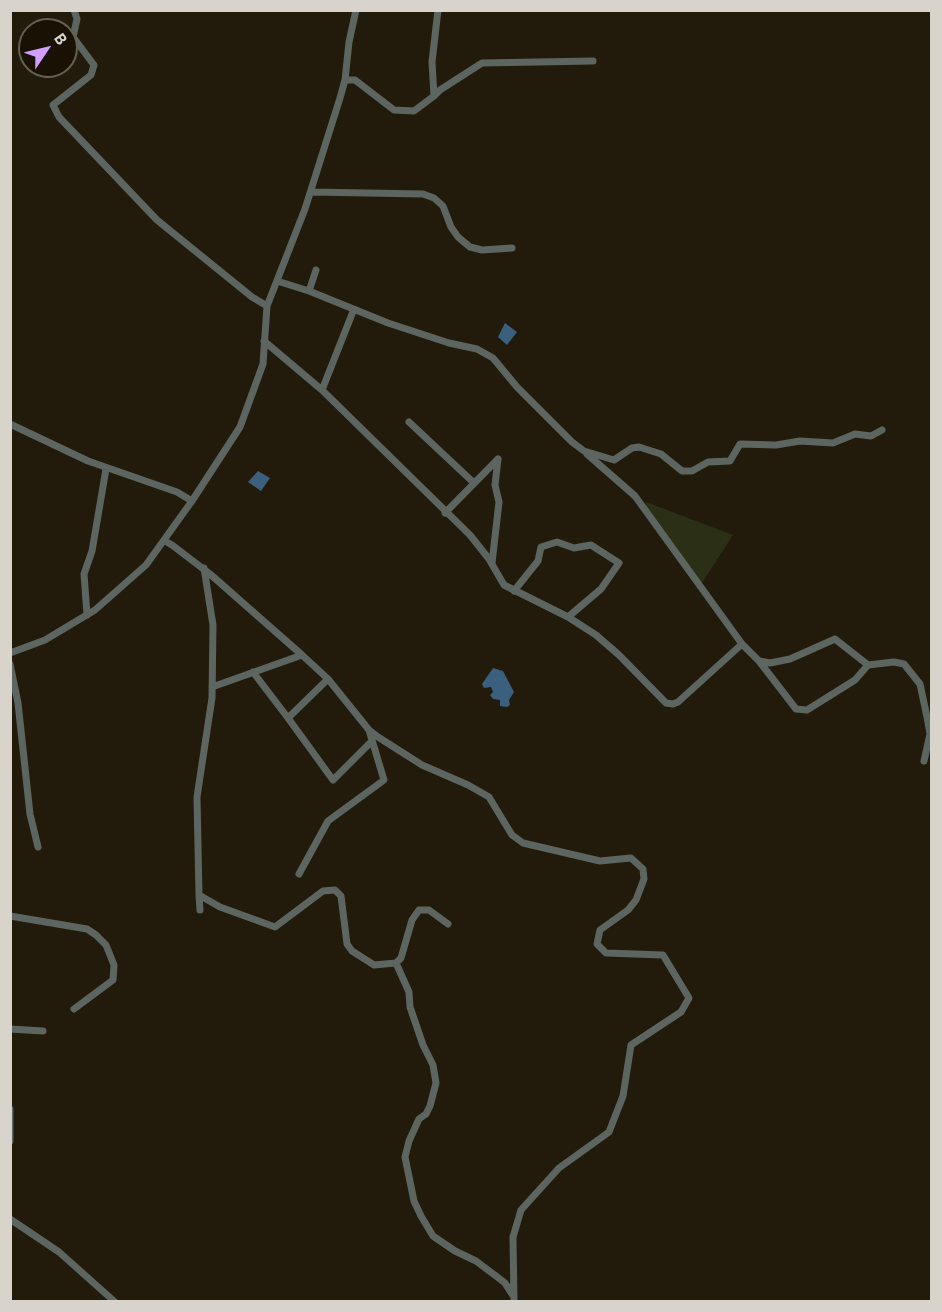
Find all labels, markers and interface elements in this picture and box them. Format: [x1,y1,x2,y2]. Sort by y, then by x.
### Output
north arrow [18,18,78,78]
text: B [49,29,73,49]

